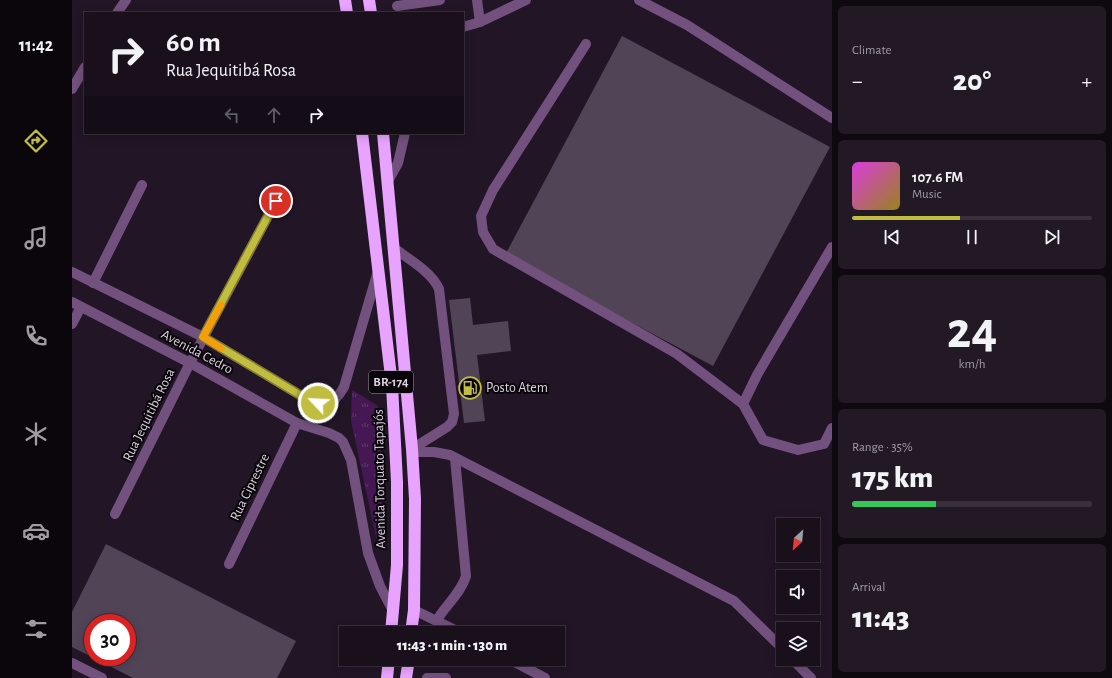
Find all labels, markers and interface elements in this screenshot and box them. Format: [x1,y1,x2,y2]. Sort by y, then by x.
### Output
icon: right [100,28,152,80]
text: 60 m [166,29,221,57]
text: 11:42 [19,37,53,55]
text: Climate [852,44,891,57]
text: Rua Jequitibá Rosa [166,62,296,80]
text: 20° [953,66,991,96]
text: − [852,70,863,92]
text: + [1081,70,1092,92]
icon: left [221,104,243,126]
icon: ahead [263,104,285,126]
icon: right [305,104,327,126]
icon: directions [22,127,50,155]
text: 107.6 FM [912,170,963,185]
pin [259,184,293,218]
text: Music [912,188,942,201]
icon: arrive [265,190,287,212]
icon: music [22,224,50,252]
icon: previous [881,226,903,248]
icon: pause [961,226,983,248]
icon: next [1041,226,1063,248]
text: 24 [947,305,997,357]
icon: phone [22,322,50,350]
street label: Avenida Cedro [159,327,235,377]
text: km/h [959,358,985,371]
street label: Rua Jequitibá Rosa [121,366,178,464]
road number: BR-174 [369,371,413,393]
fuel station icon: Posto Atem [457,375,483,401]
place label: Posto Atem [486,381,548,395]
position arrow [297,382,339,424]
street label: Avenida Torquato Tapajós [372,409,388,549]
icon: climate [22,420,50,448]
text: Range · 35% [852,441,913,454]
street label: Rua Ciprestre [228,451,272,523]
text: 175 km [852,463,933,493]
icon: car [22,517,50,545]
north arrow [776,518,820,562]
map controls [776,518,820,666]
button: sound [776,570,820,614]
text: Arrival [852,581,885,594]
text: 11:43 [852,603,910,633]
speed limit sign: 30 [84,614,136,666]
icon: filters [22,615,50,643]
button: layers [776,622,820,666]
text: 11:43 · 1 min · 130 m [397,638,507,653]

